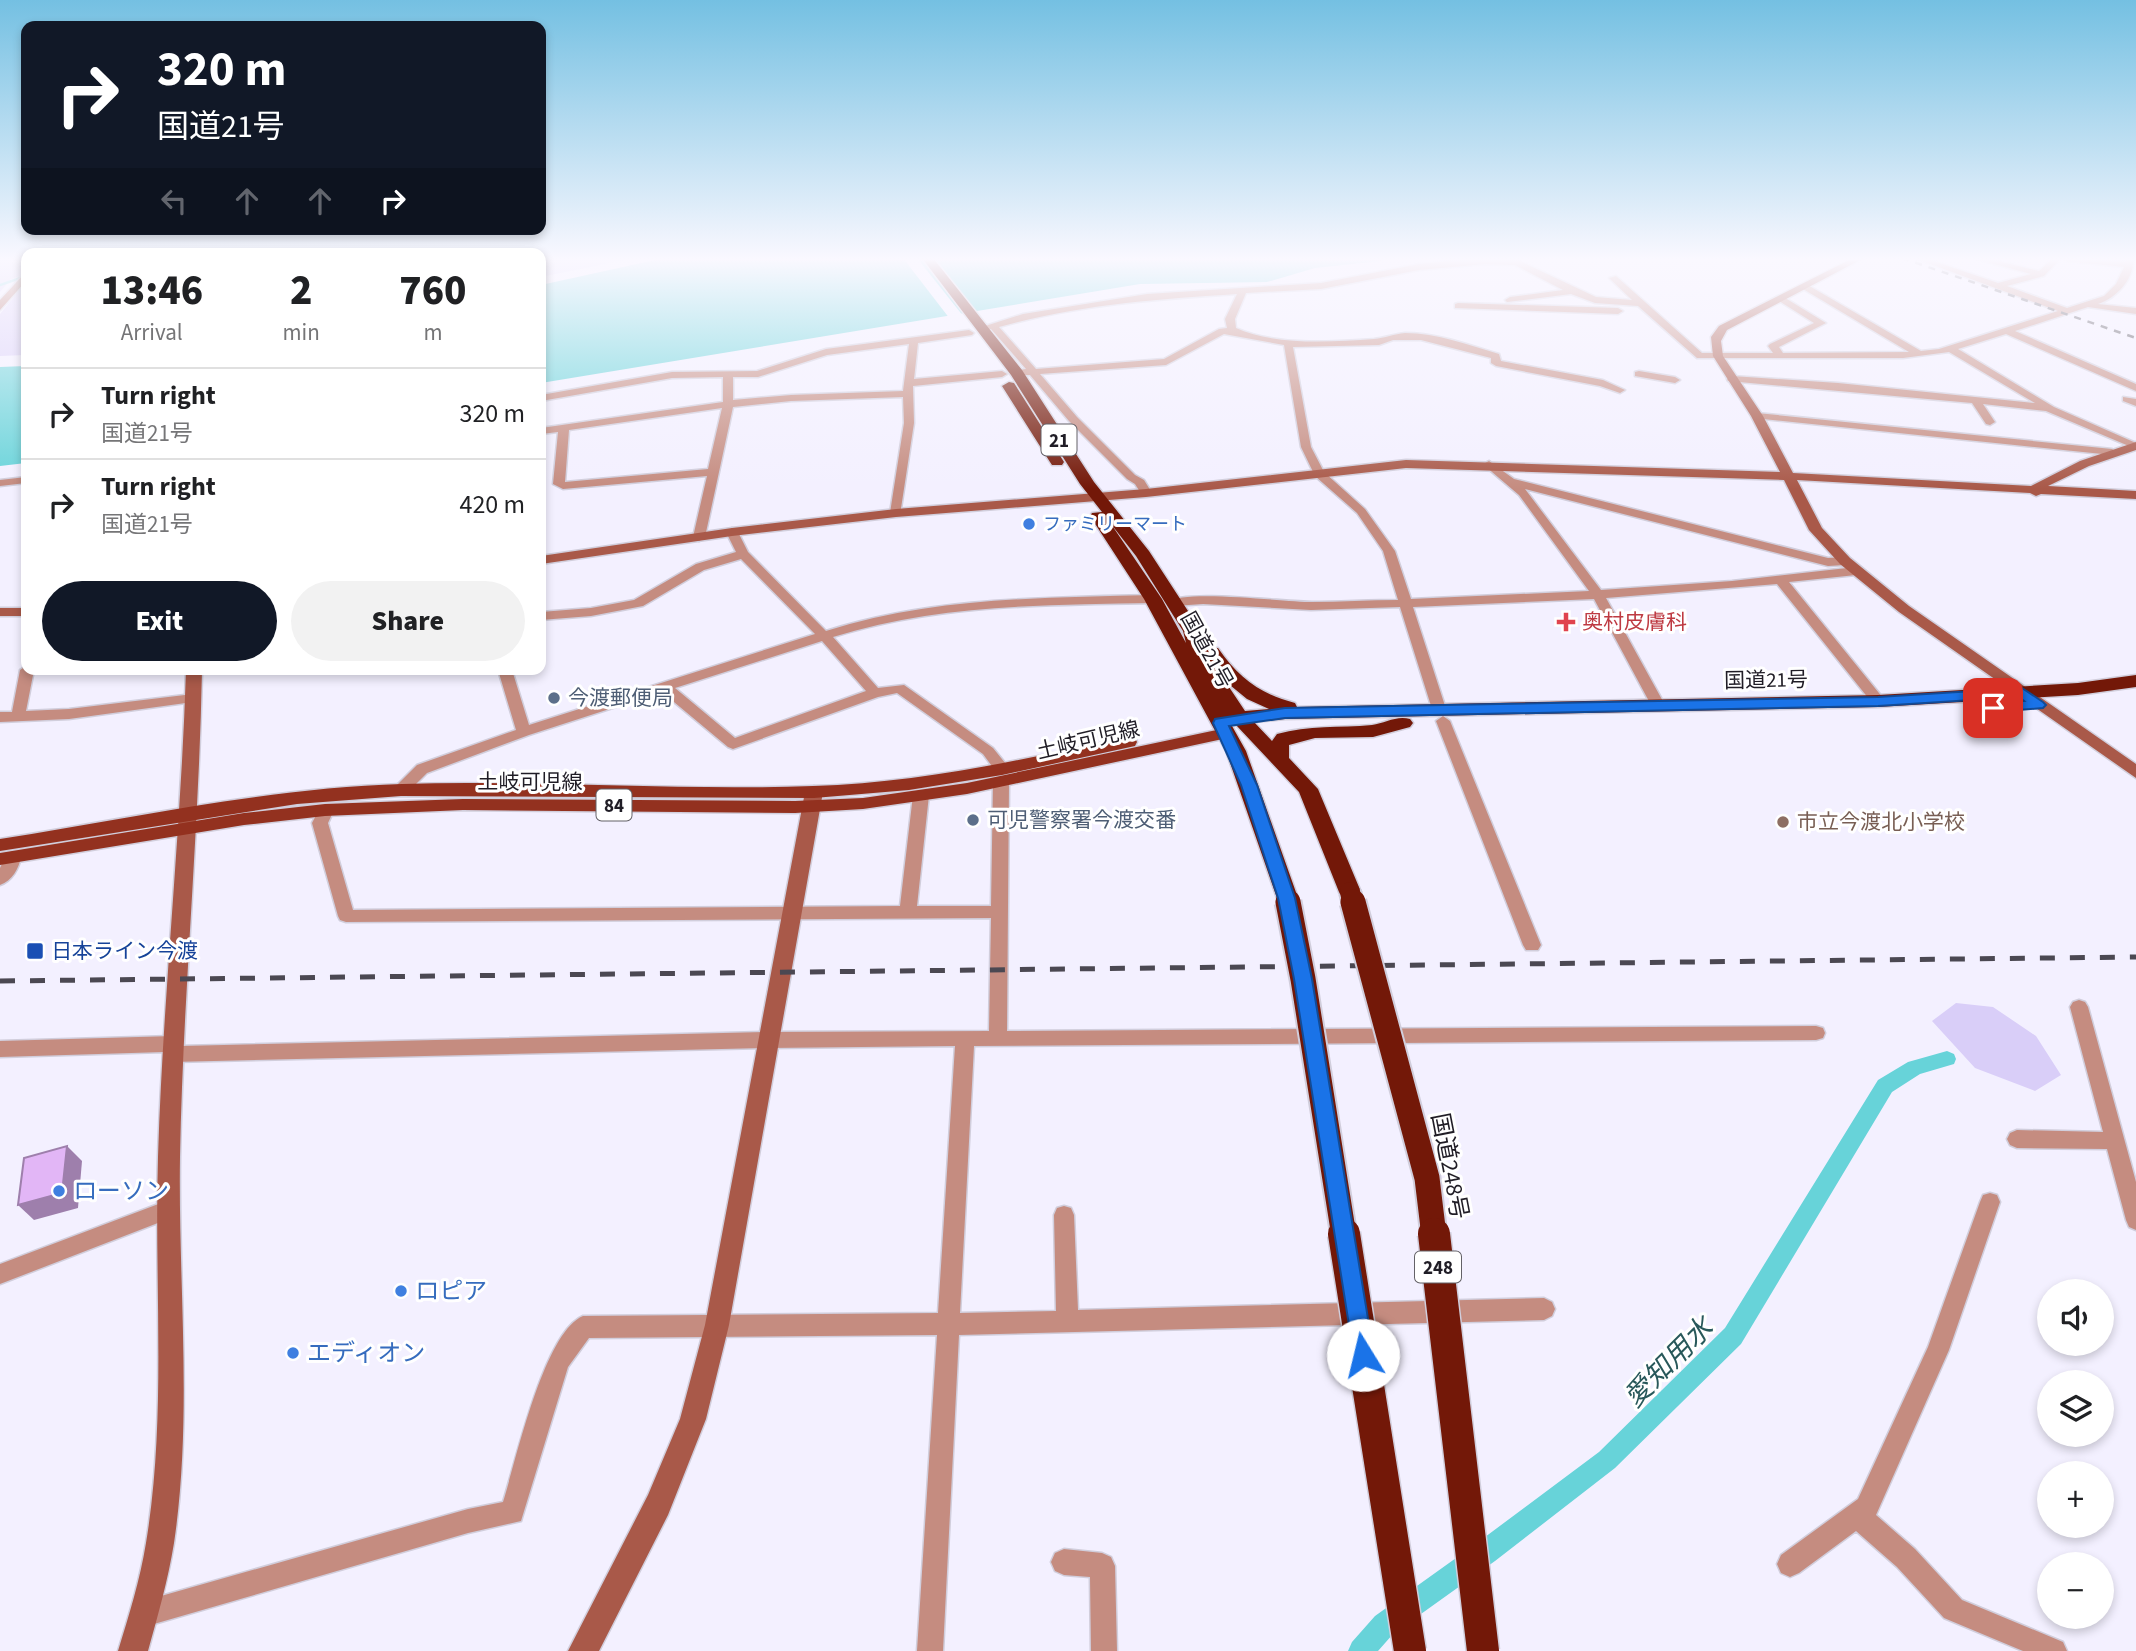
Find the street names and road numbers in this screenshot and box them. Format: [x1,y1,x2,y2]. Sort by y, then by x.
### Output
road number: 21 [1042,424,1076,456]
street label: 国道21号 [1174,606,1240,694]
street label: 国道21号 [1724,664,1808,696]
street label: 土岐可児線 [1033,714,1143,766]
street label: 土岐可児線 [478,767,583,797]
road number: 84 [596,790,632,820]
street label: 国道248号 [1422,1110,1477,1222]
road number: 248 [1415,1252,1461,1282]

